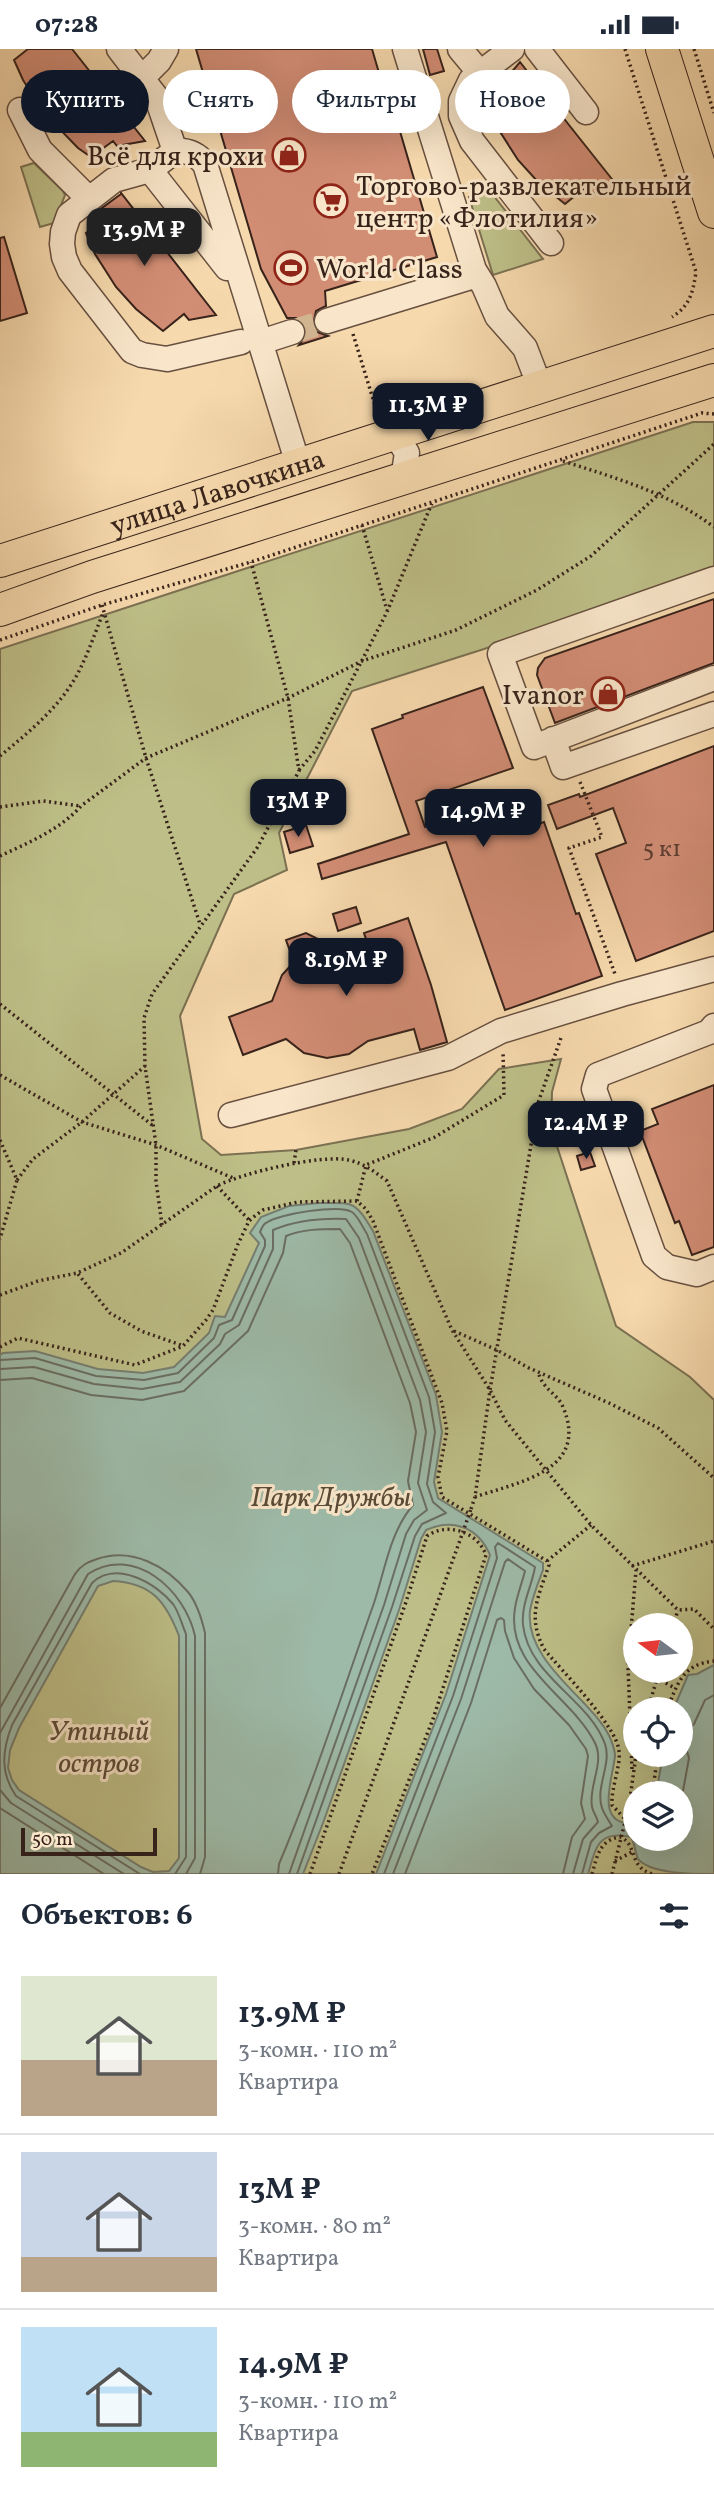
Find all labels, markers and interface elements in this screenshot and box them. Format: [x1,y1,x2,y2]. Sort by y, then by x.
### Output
text: 07:28 [35,7,99,43]
chip: Купить [21,70,149,133]
chip: Снять [163,70,278,133]
chip: Фильтры [292,70,441,133]
chip: Новое [455,70,570,133]
shop icon: Всё для крохи [270,136,308,174]
place label: Всё для крохи [87,138,264,177]
place label: Торгово-развлекательный центр «Флотилия» [356,168,692,239]
supermarket icon: Торгово-развлекательный центр «Флотилия» [312,182,350,220]
pin: 13.9M ₽ [79,209,209,268]
text: 13.9M ₽ [103,215,185,247]
sports icon: World Class [272,249,310,287]
place label: World Class [316,251,463,290]
pin: 11.3M ₽ [363,383,493,443]
text: 11.3M ₽ [389,390,467,422]
street label: улица Лавочкина [105,441,330,546]
shop icon: Ivanor [589,675,627,713]
place label: Ivanor [502,677,584,716]
pin: 13M ₽ [249,779,347,839]
text: 13M ₽ [266,786,330,818]
pin: 14.9M ₽ [418,789,548,849]
text: 14.9M ₽ [440,796,526,828]
house number: 5 к1 [643,833,681,867]
pin: 8.19M ₽ [281,939,411,998]
text: 8.19M ₽ [304,945,388,977]
pin: 12.4M ₽ [521,1101,651,1161]
text: 12.4M ₽ [544,1108,628,1140]
park label: Парк Дружбы [251,1479,411,1518]
north arrow [623,1613,693,1683]
map controls [623,1613,693,1851]
button: locate [623,1697,693,1767]
park label: Утиный остров [49,1713,149,1784]
button: layers [623,1781,693,1851]
scale bar [21,1825,158,1857]
text: 50 m [32,1827,73,1853]
text: Объектов: 6 [21,1895,193,1937]
icon: filters [655,1897,693,1935]
text: 13.9M ₽ [238,1993,346,2035]
icon: home [77,2004,161,2088]
text: 3-комн. · 110 m² [238,2035,397,2067]
text: Квартира [238,2067,339,2099]
text: 13M ₽ [238,2169,321,2211]
icon: home [77,2180,161,2264]
text: 3-комн. · 80 m² [238,2211,391,2243]
text: Квартира [238,2243,339,2275]
text: 14.9M ₽ [238,2344,349,2386]
icon: home [77,2355,161,2439]
text: 3-комн. · 110 m² [238,2386,397,2418]
text: Квартира [238,2418,339,2450]

